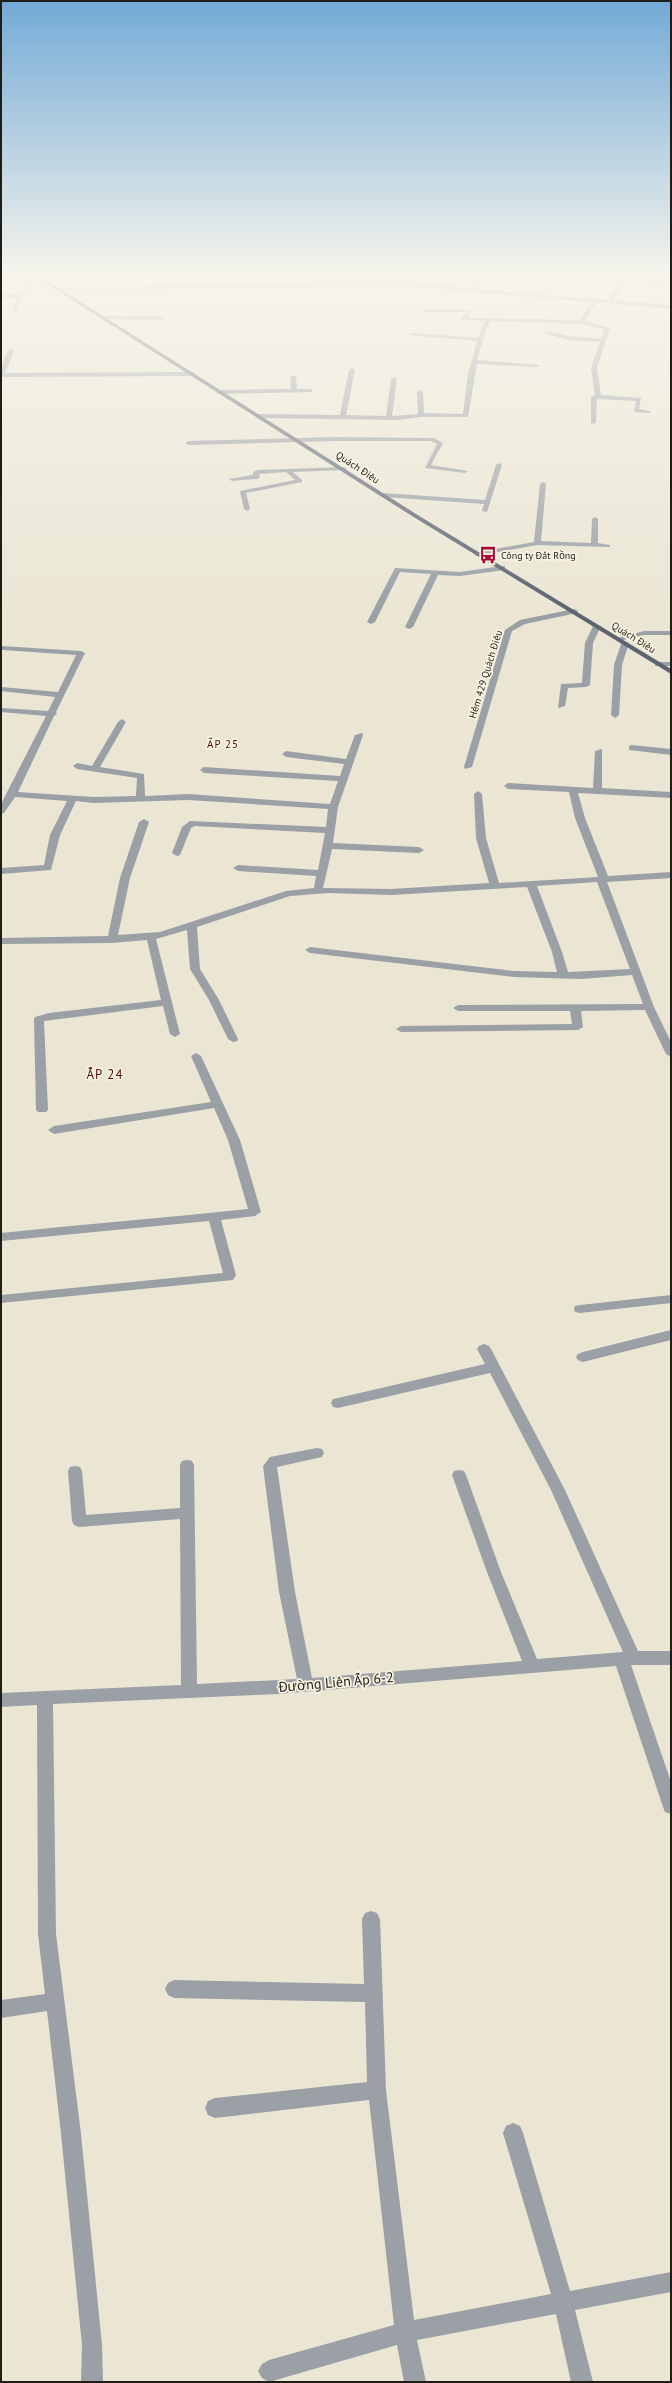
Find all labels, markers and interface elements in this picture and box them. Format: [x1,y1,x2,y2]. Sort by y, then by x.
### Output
street label: Quách Điêu [333,448,382,486]
bus stop icon: Công ty Đất Rồng [478,545,498,565]
place label: Công ty Đất Rồng [501,549,576,562]
street label: Quách Điêu [609,619,658,656]
street label: Hẻm 429 Quách Điêu [466,628,505,720]
district label: ẤP 25 [207,737,239,751]
district label: ẤP 24 [87,1066,124,1083]
street label: Đường Liên Ấp 6-2 [277,1668,394,1696]

